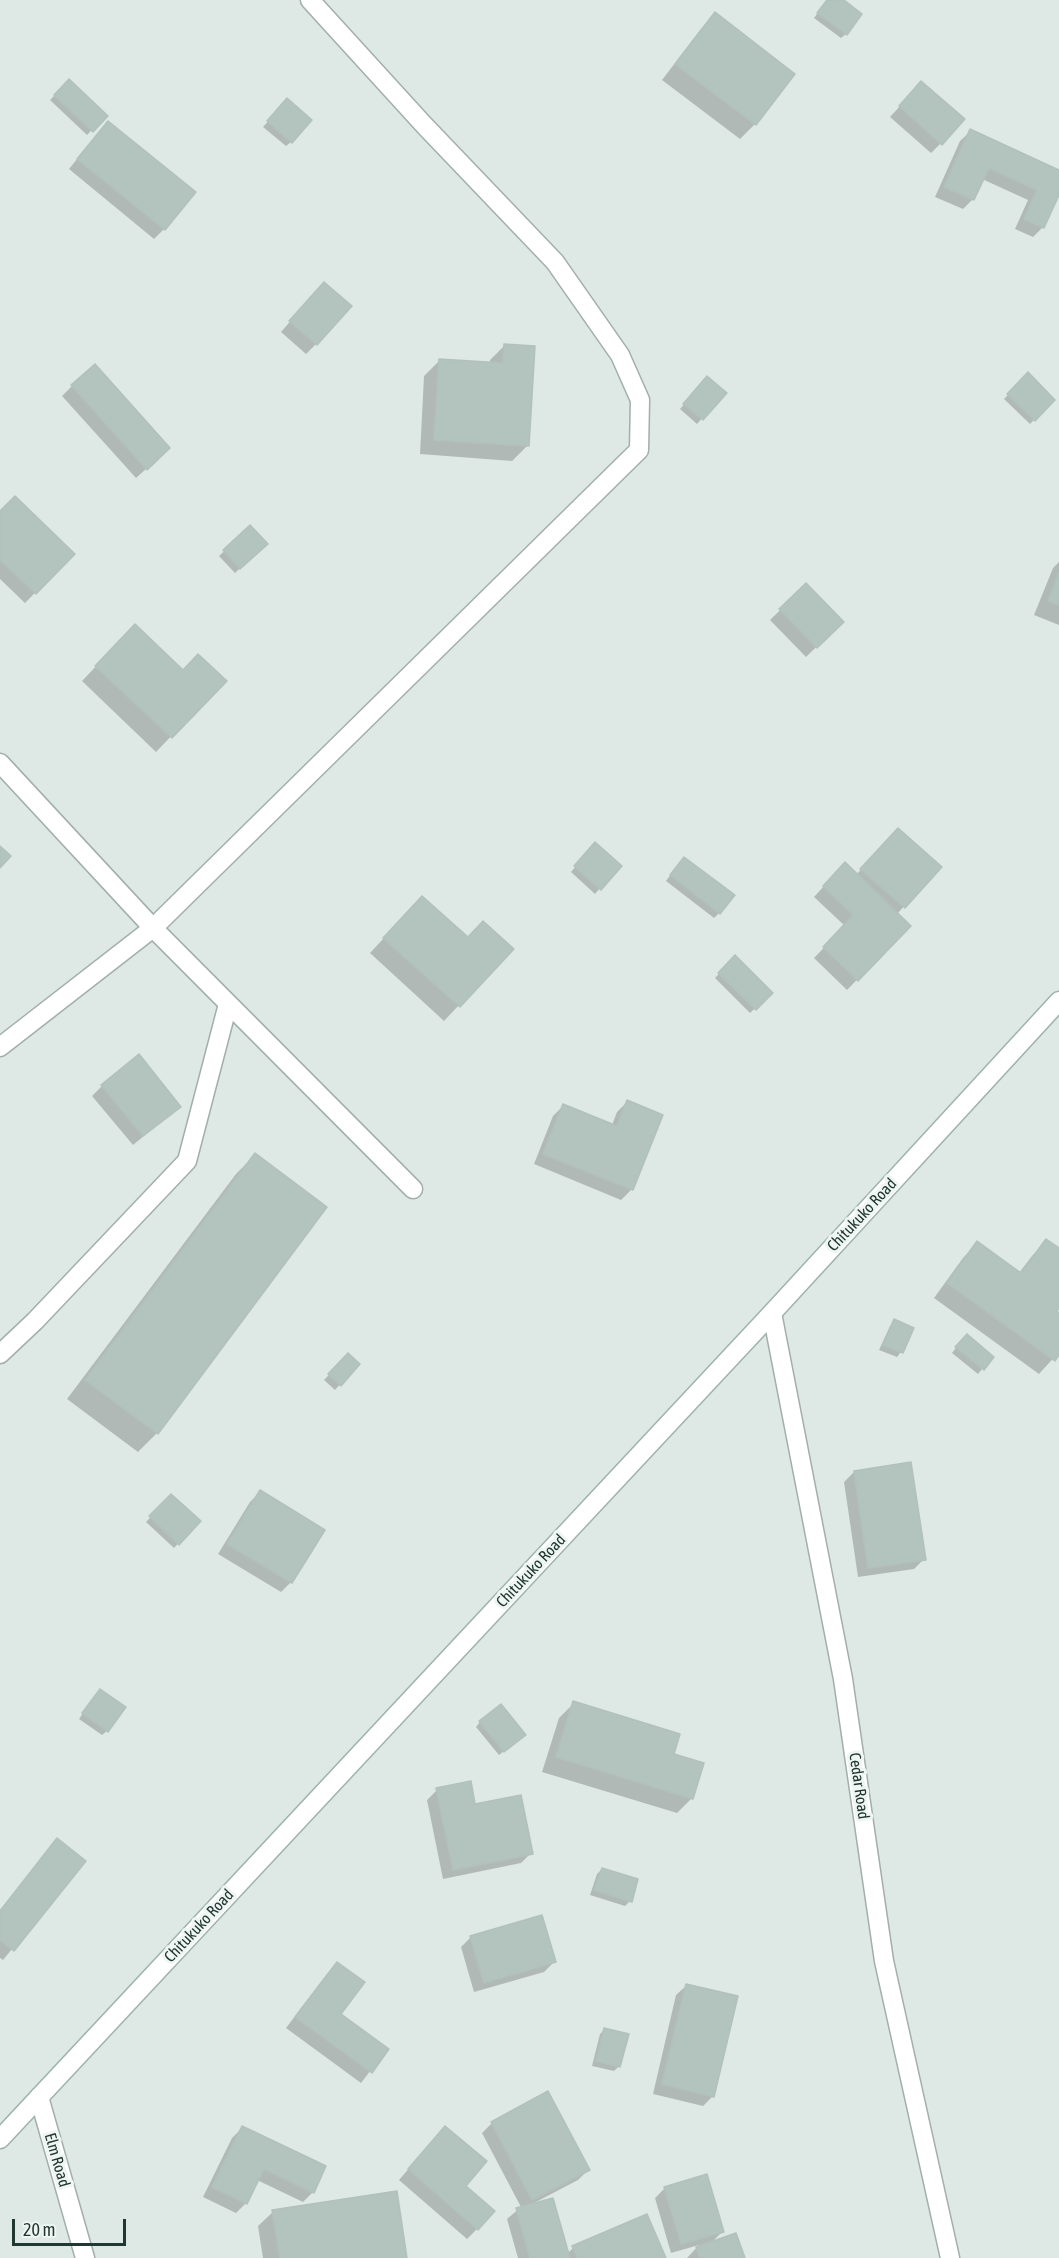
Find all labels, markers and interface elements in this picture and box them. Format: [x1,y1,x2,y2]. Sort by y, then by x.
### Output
street label: Chitukuko Road [823,1175,901,1255]
street label: Chitukuko Road [492,1531,570,1611]
street label: Cedar Road [845,1752,873,1820]
street label: Chitukuko Road [160,1886,238,1966]
street label: Elm Road [40,2131,74,2189]
scale bar [15,2207,129,2245]
text: 20 m [23,2219,55,2240]

